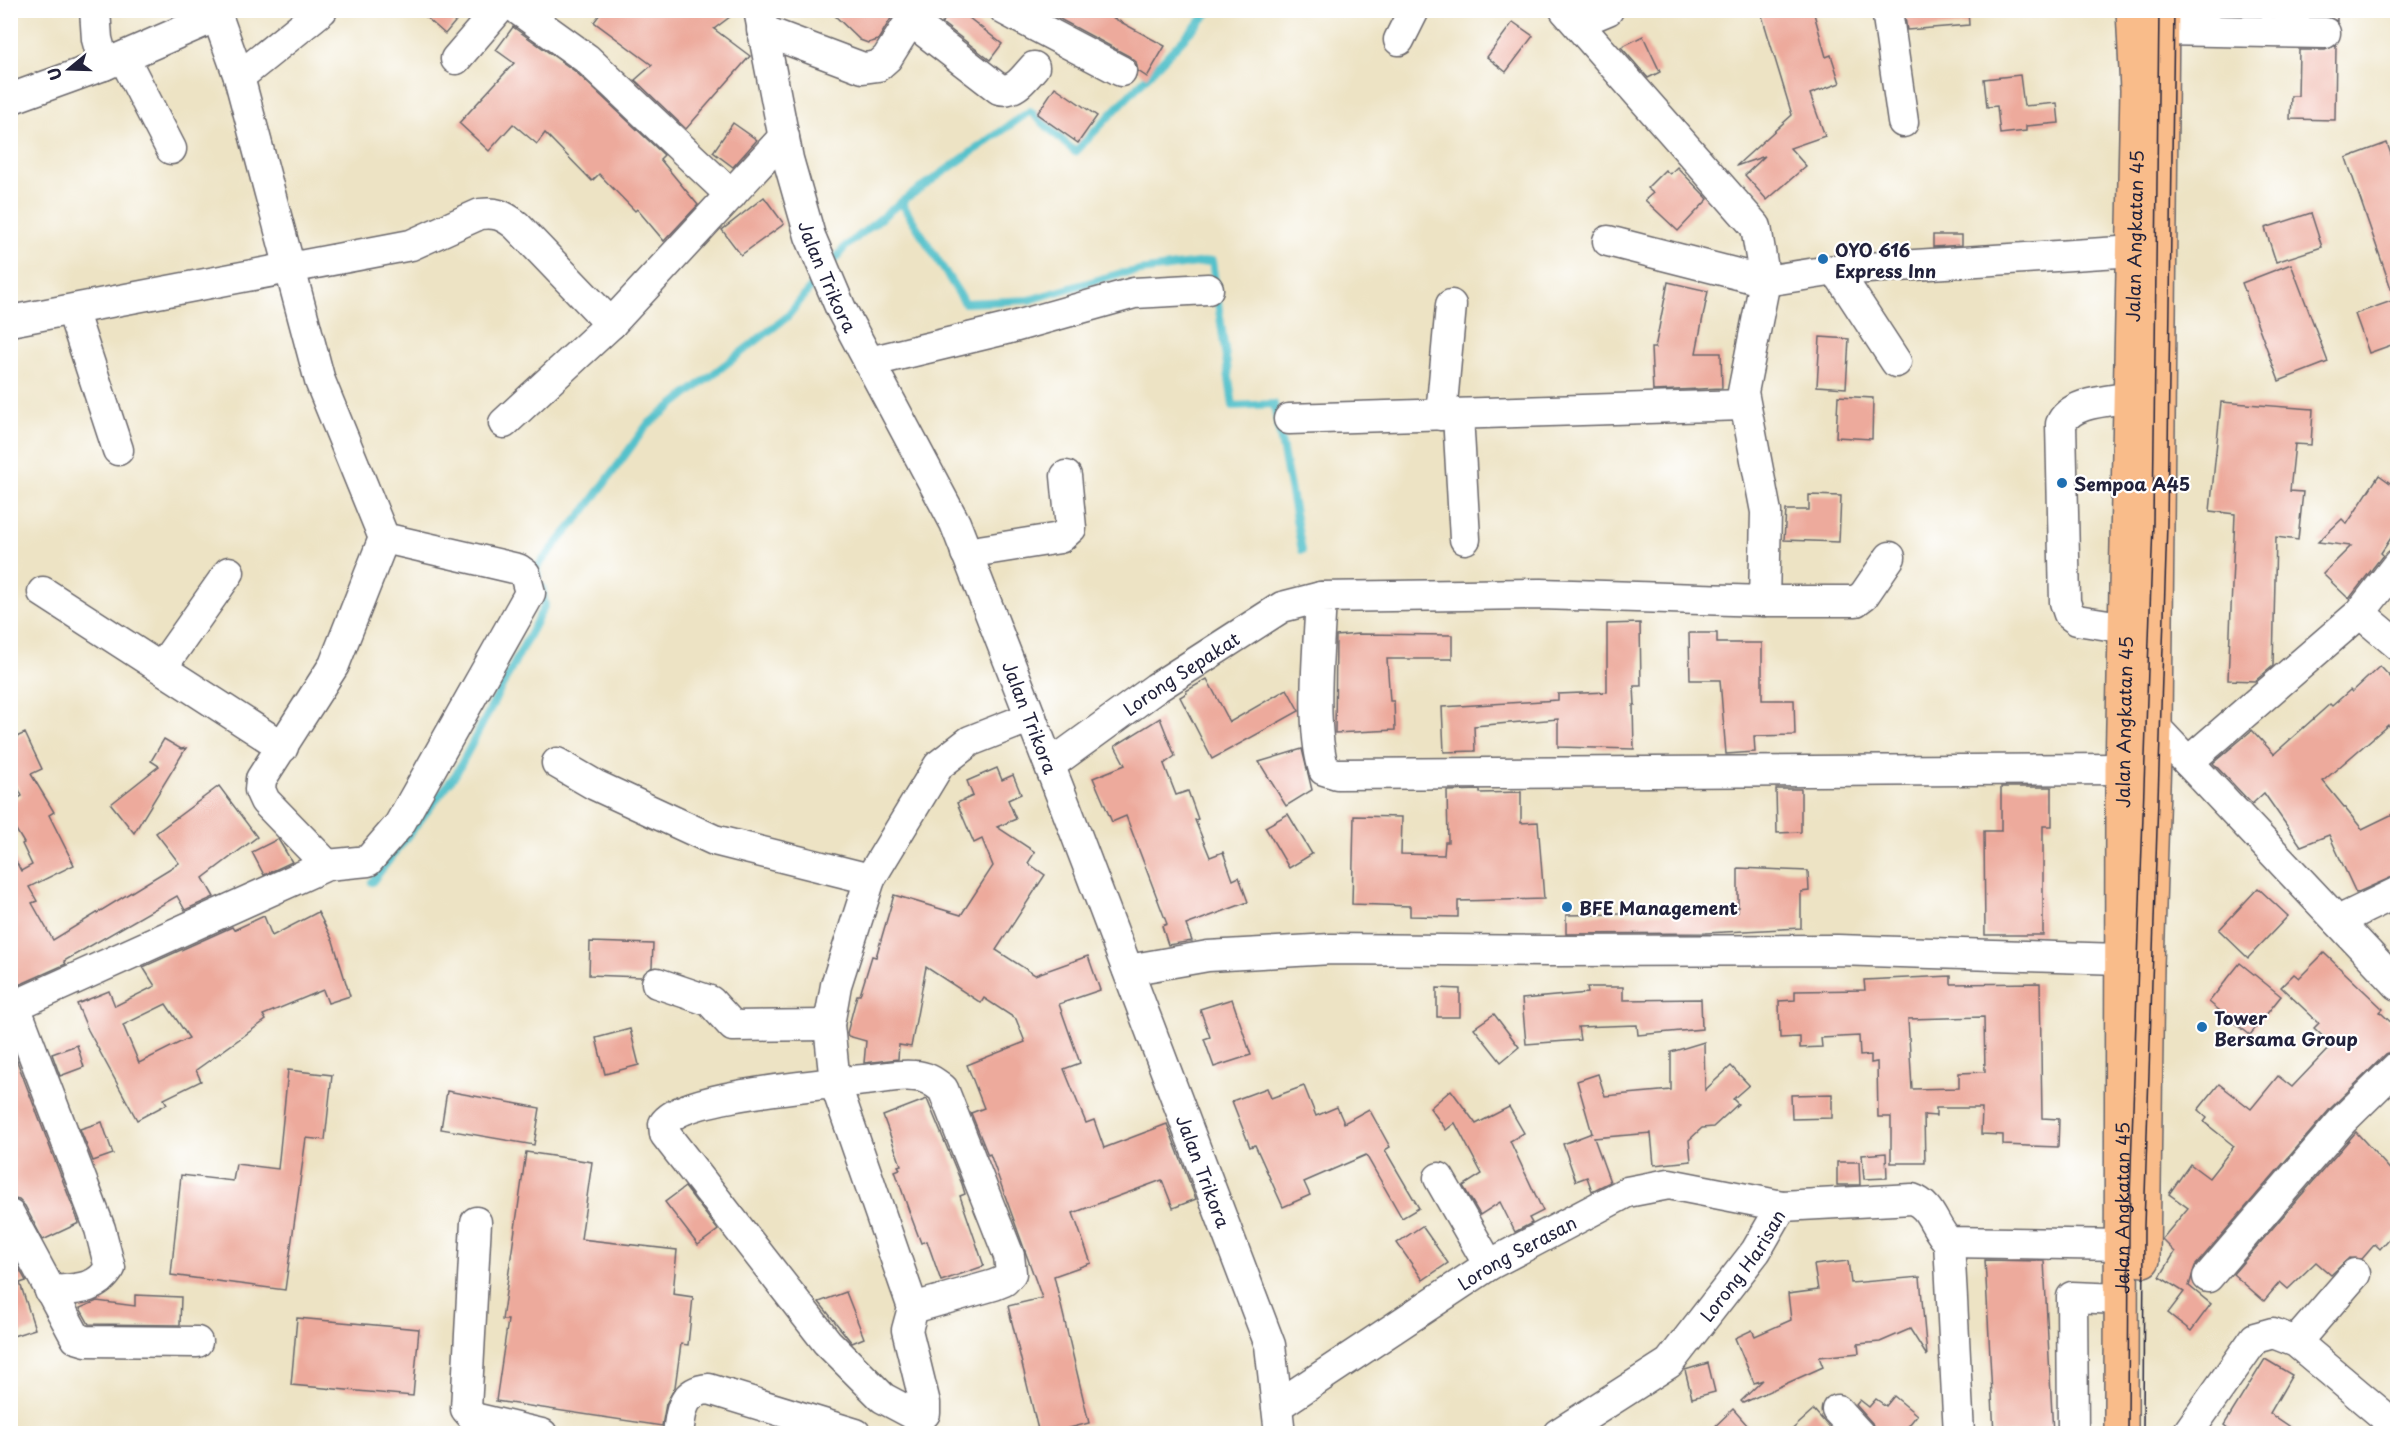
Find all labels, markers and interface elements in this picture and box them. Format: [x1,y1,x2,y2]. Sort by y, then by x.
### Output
north arrow [39,39,99,99]
text: U [41,65,67,84]
street label: Jalan Angkatan 45 [2118,150,2149,322]
street label: Jalan Trikora [793,217,865,337]
place label: OYO 616 Express Inn [1835,236,1936,284]
marker: OYO 616 Express Inn [1816,252,1830,266]
place label: Sempoa A45 [2074,470,2190,497]
marker: Sempoa A45 [2055,476,2069,490]
street label: Lorong Sepakat [1117,625,1244,722]
street label: Jalan Angkatan 45 [2108,636,2138,808]
street label: Jalan Trikora [997,657,1065,778]
place label: BFE Management [1579,894,1738,921]
marker: BFE Management [1560,900,1574,914]
place label: Tower Bersama Group [2214,1004,2358,1052]
marker: Tower Bersama Group [2195,1020,2209,1034]
street label: Jalan Trikora [1170,1111,1238,1232]
street label: Jalan Angkatan 45 [2108,1122,2135,1294]
street label: Lorong Harisan [1693,1204,1791,1327]
street label: Lorong Serasan [1452,1208,1581,1296]

